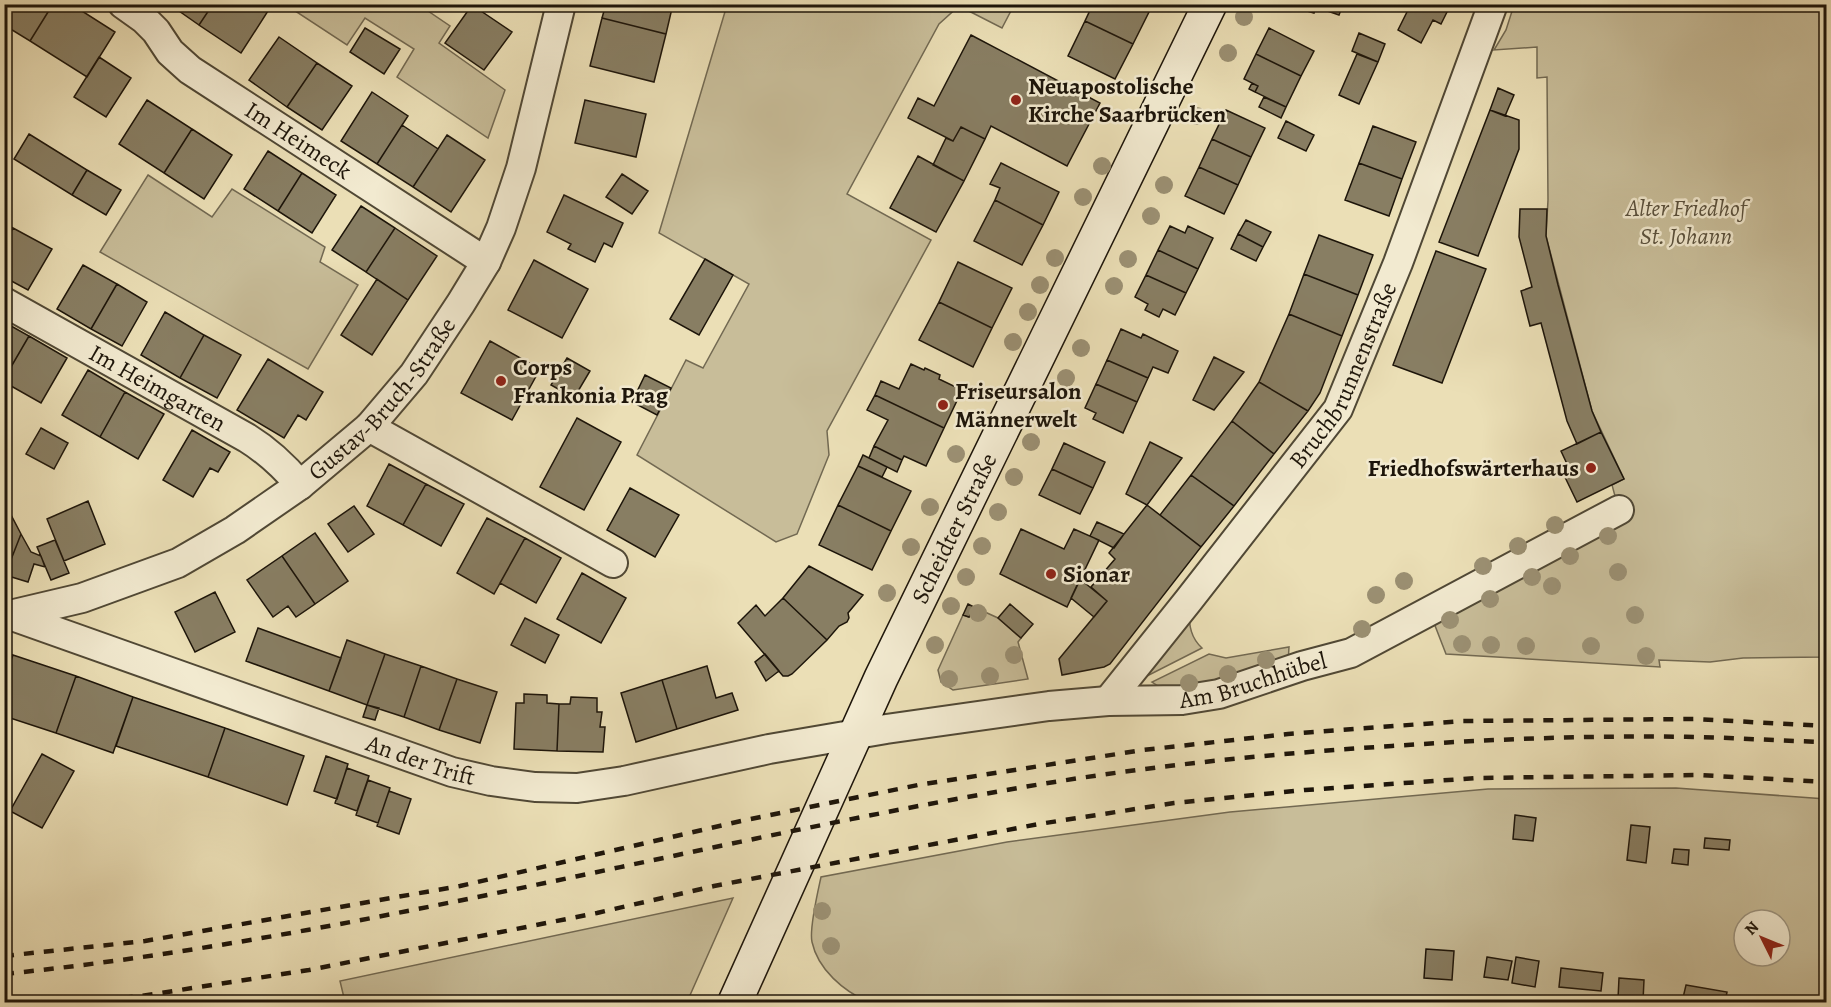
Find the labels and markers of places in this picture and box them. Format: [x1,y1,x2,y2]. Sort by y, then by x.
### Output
place label: Neuapostolische Kirche Saarbrücken [1028,70,1227,130]
marker: Neuapostolische Kirche Saarbrücken [1009,93,1023,107]
place label: Corps Frankonia Prag [513,351,669,411]
marker: Corps Frankonia Prag [494,374,508,388]
place label: Friseursalon Männerwelt [955,375,1082,435]
marker: Friseursalon Männerwelt [936,398,950,412]
place label: Friedhofswärterhaus [1368,452,1579,484]
marker: Friedhofswärterhaus [1584,461,1598,475]
place label: Sionar [1063,558,1130,590]
marker: Sionar [1044,567,1058,581]

